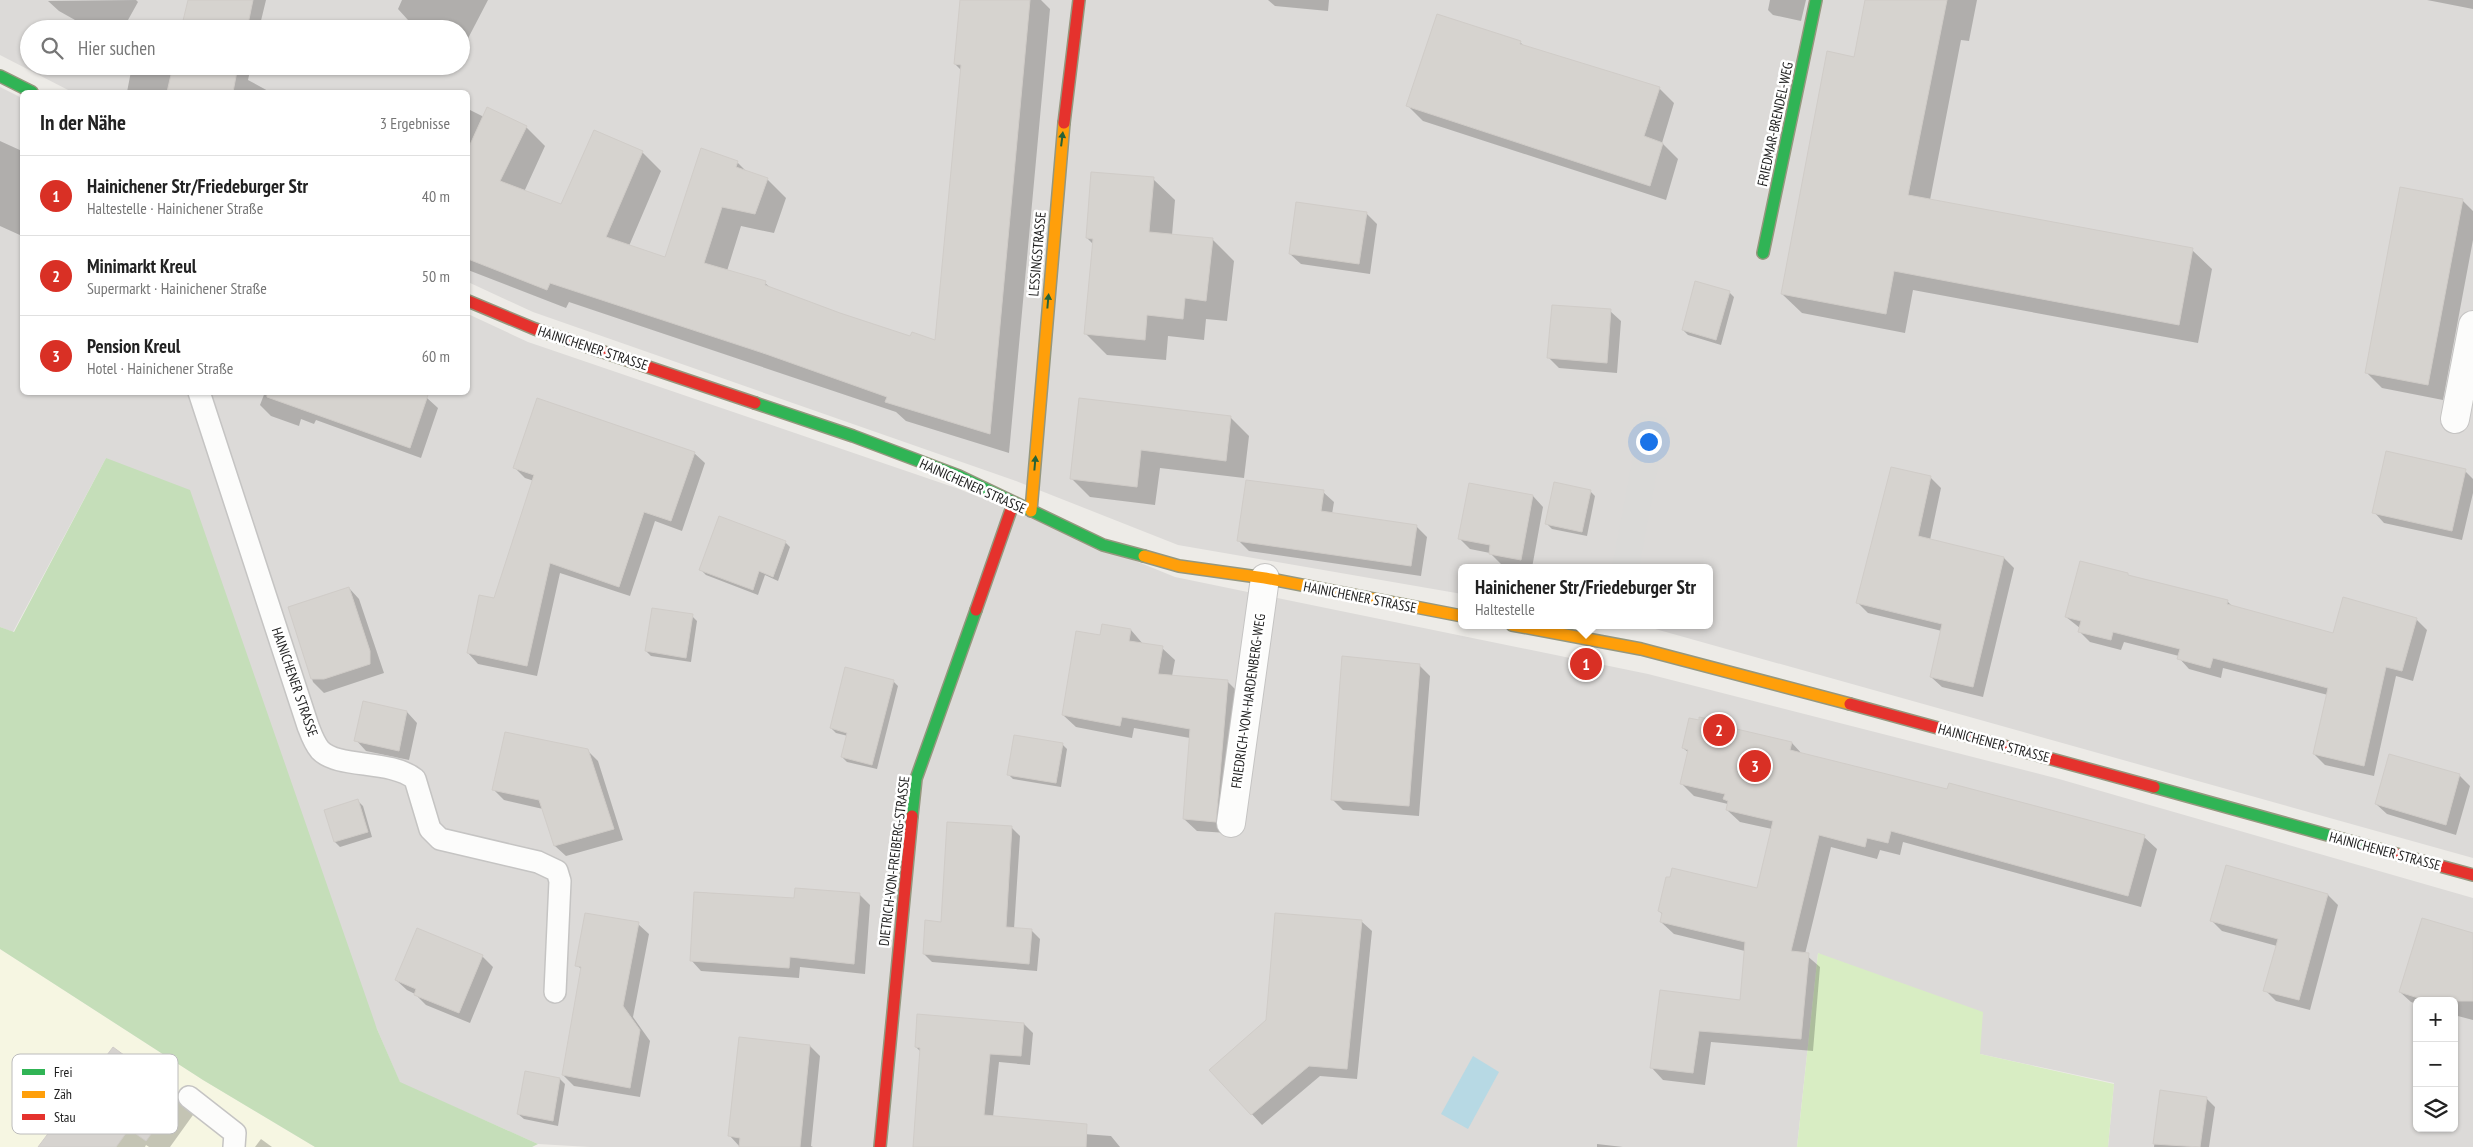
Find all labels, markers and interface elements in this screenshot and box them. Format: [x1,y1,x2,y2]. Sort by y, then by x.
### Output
search box [20,20,470,75]
icon: search [38,34,66,62]
text: Hier suchen [78,36,155,60]
street label: FRIEDMAR-BRENDEL-WEG [1753,60,1797,188]
text: In der Nähe [40,109,126,136]
text: 3 Ergebnisse [380,113,450,133]
one-way arrow [1058,131,1066,147]
text: Hainichener Str/Friedeburger Str [87,174,308,198]
text: 1 [52,186,60,206]
text: 40 m [422,186,450,206]
text: Haltestelle · Hainichener Straße [87,198,263,218]
street label: LESSINGSTRASSE [1024,211,1050,297]
text: Minimarkt Kreul [87,254,196,278]
text: 2 [52,266,60,286]
text: 50 m [422,266,450,286]
text: Supermarkt · Hainichener Straße [87,278,267,298]
one-way arrow [1045,292,1053,308]
street label: HAINICHENER STRASSE [536,322,650,374]
text: Pension Kreul [87,334,180,358]
text: 3 [52,346,60,366]
text: 60 m [422,346,450,366]
text: Hotel · Hainichener Straße [87,358,233,378]
your location [1636,429,1662,455]
street label: HAINICHENER STRASSE [917,454,1029,518]
one-way arrow [1031,454,1039,470]
popup [1458,564,1713,629]
text: Hainichener Str/Friedeburger Str [1475,575,1696,599]
street label: HAINICHENER STRASSE [1302,577,1418,617]
text: Haltestelle [1475,599,1535,619]
street label: FRIEDRICH-VON-HARDENBERG-WEG [1227,612,1269,790]
street label: HAINICHENER STRASSE [268,625,322,739]
pin: 1 [1570,645,1602,683]
pin: 2 [1703,711,1735,749]
street label: HAINICHENER STRASSE [1936,719,2052,767]
pin: 3 [1739,747,1771,785]
street label: DIETRICH-VON-FREIBERG-STRASSE [875,775,913,947]
street label: HAINICHENER STRASSE [2327,827,2443,875]
map controls [2413,997,2458,1132]
button: + [2413,997,2458,1042]
button: − [2413,1042,2458,1087]
legend [12,1054,178,1134]
text: Frei [54,1063,72,1081]
text: Zäh [54,1085,72,1103]
button: layers [2413,1087,2458,1132]
text: Stau [54,1108,76,1126]

